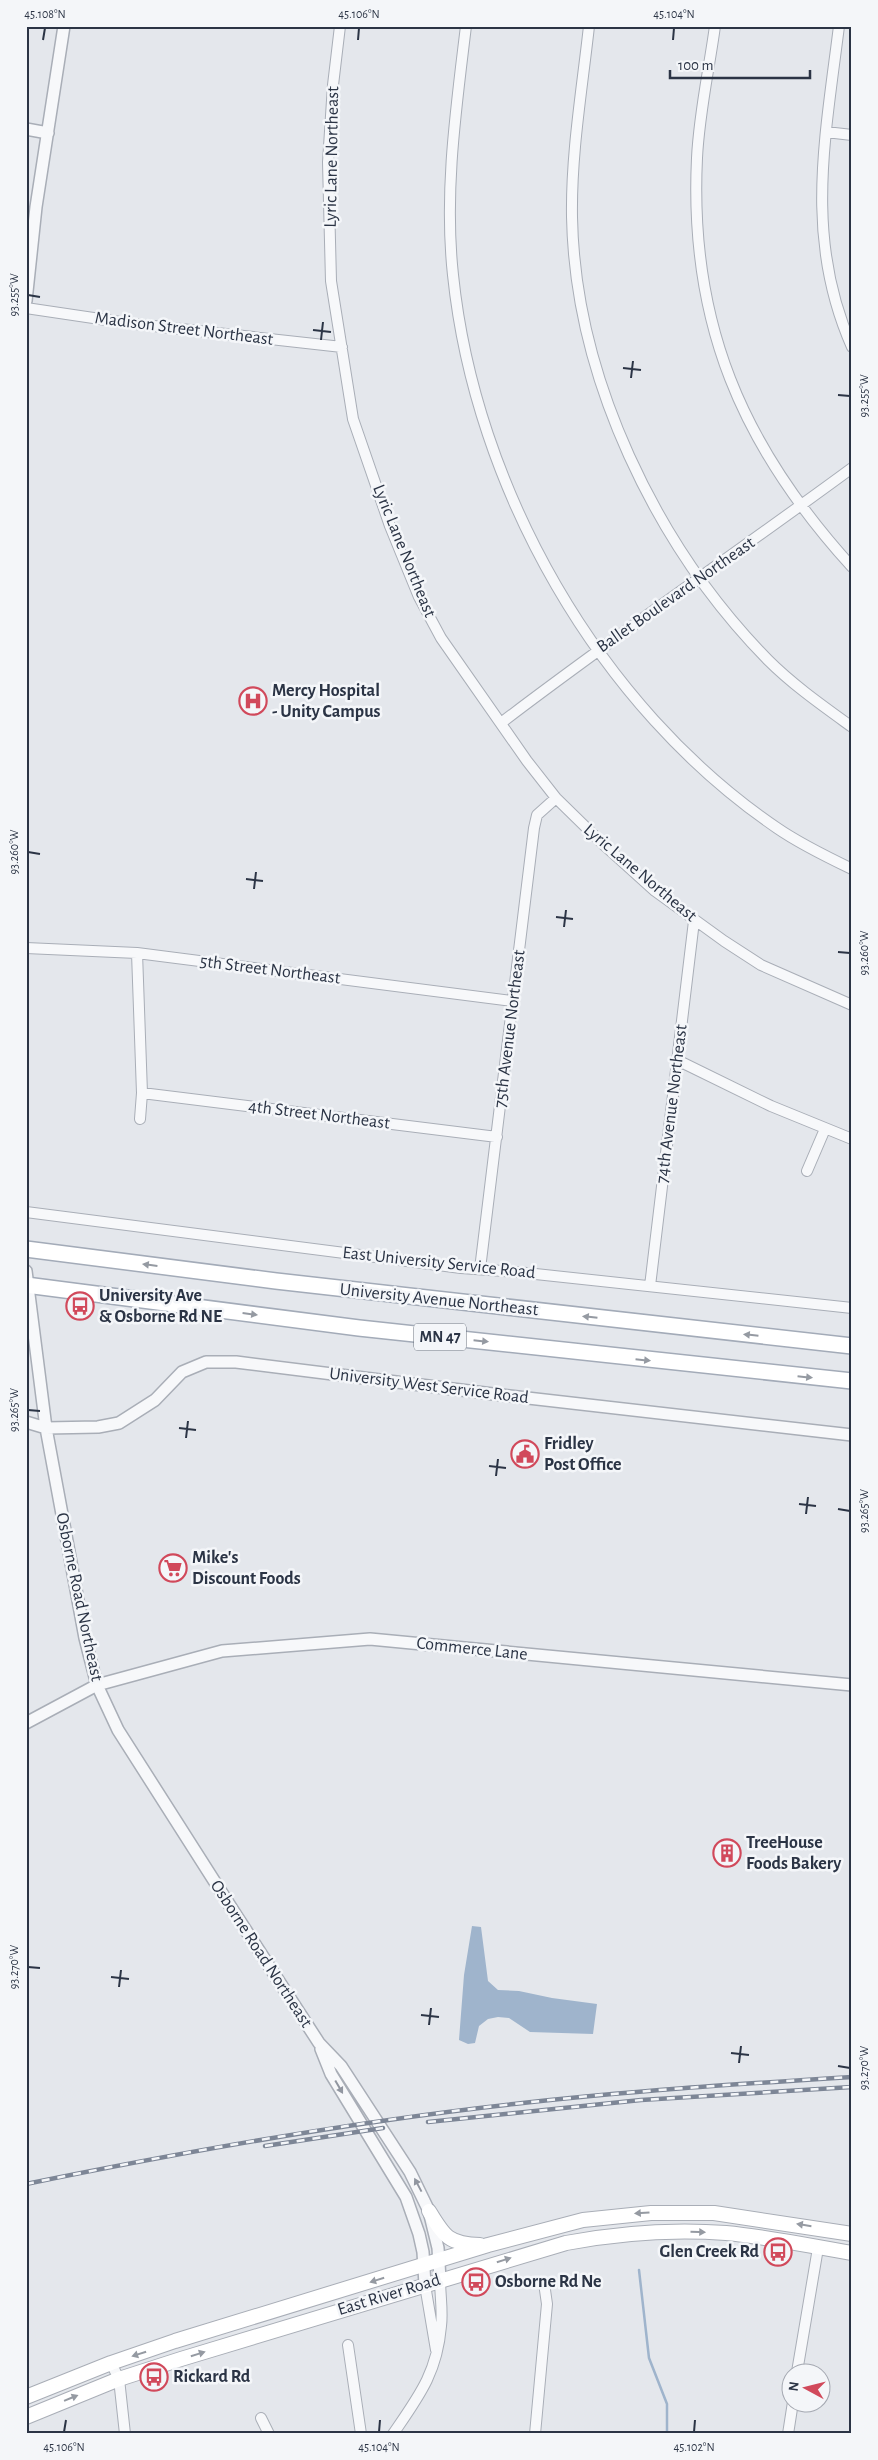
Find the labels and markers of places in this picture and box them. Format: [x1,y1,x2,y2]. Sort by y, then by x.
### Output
place label: Mercy Hospital - Unity Campus [272,682,381,721]
hospital icon: Mercy Hospital - Unity Campus [238,686,268,716]
place label: University Ave & Osborne Rd NE [99,1287,222,1326]
bus stop icon: University Ave & Osborne Rd NE [65,1291,95,1321]
place label: Fridley Post Office [544,1435,622,1474]
public building icon: Fridley Post Office [510,1439,540,1469]
place label: Mike's Discount Foods [192,1549,301,1588]
supermarket icon: Mike's Discount Foods [158,1553,188,1583]
place label: TreeHouse Foods Bakery [746,1834,842,1873]
building icon: TreeHouse Foods Bakery [712,1838,742,1868]
bus stop icon: Glen Creek Rd [763,2237,793,2267]
place label: Glen Creek Rd [660,2243,760,2261]
bus stop icon: Osborne Rd Ne [461,2267,491,2297]
place label: Osborne Rd Ne [495,2273,602,2291]
bus stop icon: Rickard Rd [139,2362,169,2392]
place label: Rickard Rd [173,2368,251,2386]

